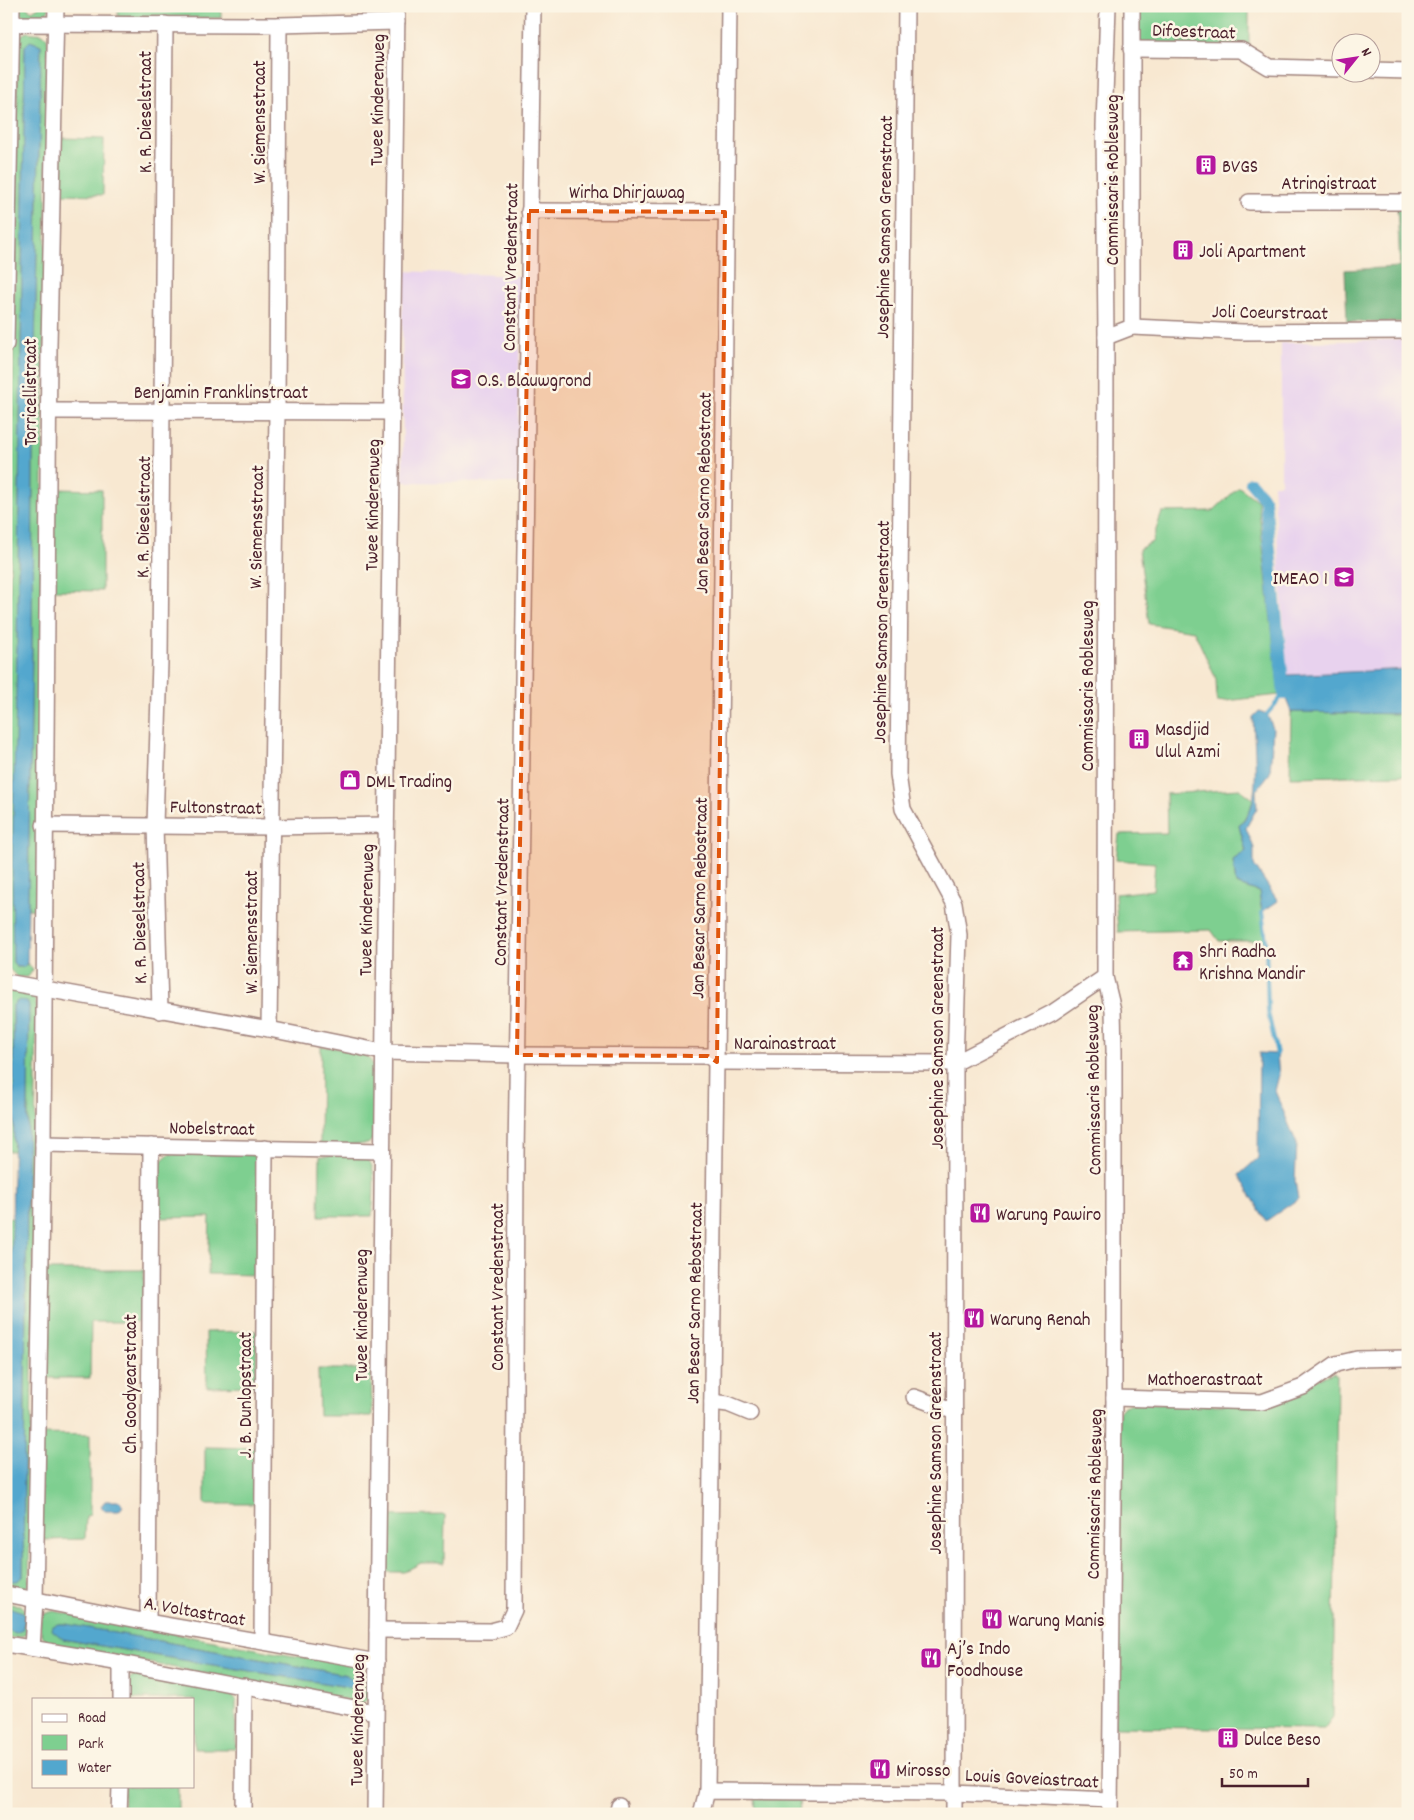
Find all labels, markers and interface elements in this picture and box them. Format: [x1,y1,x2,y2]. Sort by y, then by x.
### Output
street label: Difoestraat [1152,19,1236,48]
north arrow [1332,32,1382,82]
street label: Twee Kinderenweg [365,34,394,166]
text: N [1355,45,1376,61]
street label: K. R. Dieselstraat [134,51,161,173]
street label: W. Siemensstraat [248,60,275,184]
street label: Commissaris Roblesweg [1101,95,1128,265]
street label: Josephine Samson Greenstraat [871,115,902,339]
building icon: BVGS [1194,153,1218,177]
place label: BVGS [1222,155,1258,182]
street label: Atringistraat [1281,172,1377,199]
street label: Wirha Dhirjawag [569,181,685,208]
street label: Constant Vredenstraat [498,183,527,351]
building icon: Joli Apartment [1171,238,1195,262]
place label: Joli Apartment [1199,240,1306,267]
street label: Joli Coeurstraat [1212,300,1328,329]
street label: Torricellistraat [19,338,46,446]
school or university icon: O.S. Blauwgrond [449,367,473,391]
place label: O.S. Blauwgrond [477,369,591,396]
street label: Benjamin Franklinstraat [134,381,308,408]
street label: Jan Besar Sarno Rebostraat [690,392,721,594]
street label: Twee Kinderenweg [360,439,389,571]
street label: K. R. Dieselstraat [131,456,160,579]
street label: W. Siemensstraat [244,465,273,589]
street label: Josephine Samson Greenstraat [868,520,899,744]
school or university icon: IMEAO 1 [1332,565,1356,589]
place label: IMEAO 1 [1273,567,1328,594]
street label: Commissaris Roblesweg [1076,601,1103,771]
place label: Masdjid Ulul Azmi [1155,718,1220,767]
building icon: Masdjid Ulul Azmi [1127,727,1151,751]
shop icon: DML Trading [338,768,362,792]
place label: DML Trading [366,770,452,797]
street label: Fultonstraat [170,795,262,824]
street label: Jan Besar Sarno Rebostraat [686,797,717,999]
street label: Constant Vredenstraat [489,798,518,966]
street label: Twee Kinderenweg [354,844,383,976]
street label: K. R. Dieselstraat [127,861,156,984]
street label: W. Siemensstraat [240,870,267,994]
street label: Josephine Samson Greenstraat [926,926,953,1150]
place label: Shri Radha Krishna Mandir [1199,940,1305,989]
temple icon: Shri Radha Krishna Mandir [1171,949,1195,973]
street label: Commissaris Roblesweg [1081,1004,1110,1176]
street label: Narainastraat [734,1032,836,1059]
street label: Nobelstraat [169,1116,255,1145]
restaurant icon: Warung Pawiro [968,1201,992,1225]
street label: Jan Besar Sarno Rebostraat [681,1202,712,1404]
street label: Constant Vredenstraat [486,1203,513,1371]
place label: Warung Pawiro [996,1203,1101,1230]
street label: Twee Kinderenweg [350,1249,377,1381]
restaurant icon: Warung Renah [962,1306,986,1330]
place label: Warung Renah [990,1308,1091,1335]
street label: Ch. Goodyearstraat [119,1314,146,1454]
street label: Josephine Samson Greenstraat [924,1331,951,1555]
street label: J. B. Dunlopstraat [234,1332,261,1458]
street label: Mathoerastraat [1147,1368,1263,1395]
street label: Commissaris Roblesweg [1082,1408,1111,1580]
street label: A. Voltastraat [141,1591,247,1636]
restaurant icon: Warung Manis [980,1607,1004,1631]
place label: Warung Manis [1008,1609,1105,1636]
place label: Aj’s Indo Foodhouse [947,1637,1023,1686]
restaurant icon: Aj’s Indo Foodhouse [919,1646,943,1670]
street label: Twee Kinderenweg [345,1654,374,1786]
legend [32,1698,195,1788]
text: Road [78,1708,106,1730]
building icon: Dulce Beso [1216,1726,1240,1750]
place label: Dulce Beso [1244,1728,1321,1755]
text: Park [78,1734,104,1756]
scale bar [1222,1755,1308,1787]
restaurant icon: Mirosso [868,1757,892,1781]
text: Water [78,1758,112,1780]
place label: Mirosso [896,1759,951,1786]
street label: Louis Goveiastraat [964,1764,1099,1797]
text: 50 m [1229,1764,1258,1786]

